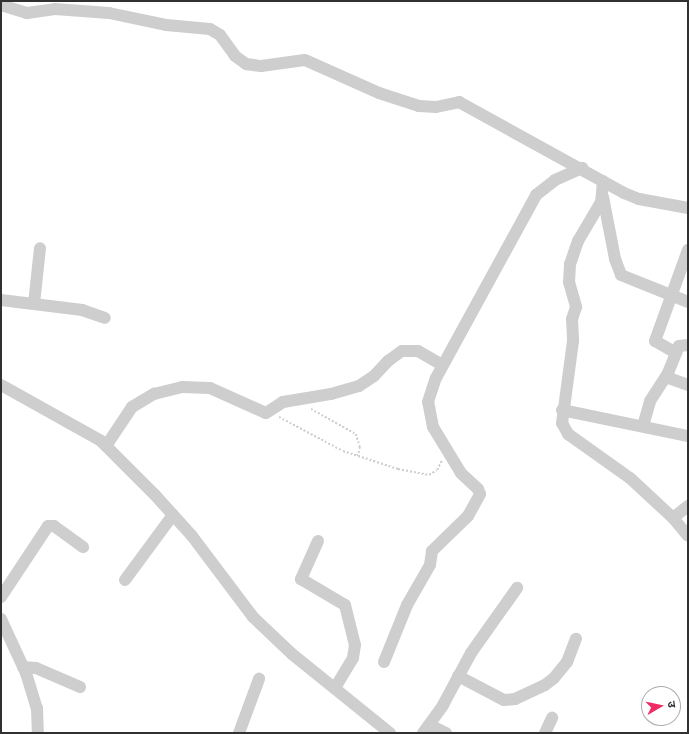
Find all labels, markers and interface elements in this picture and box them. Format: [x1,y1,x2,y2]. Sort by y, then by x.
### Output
north arrow [641,686,681,726]
text: उ [664,700,680,709]

